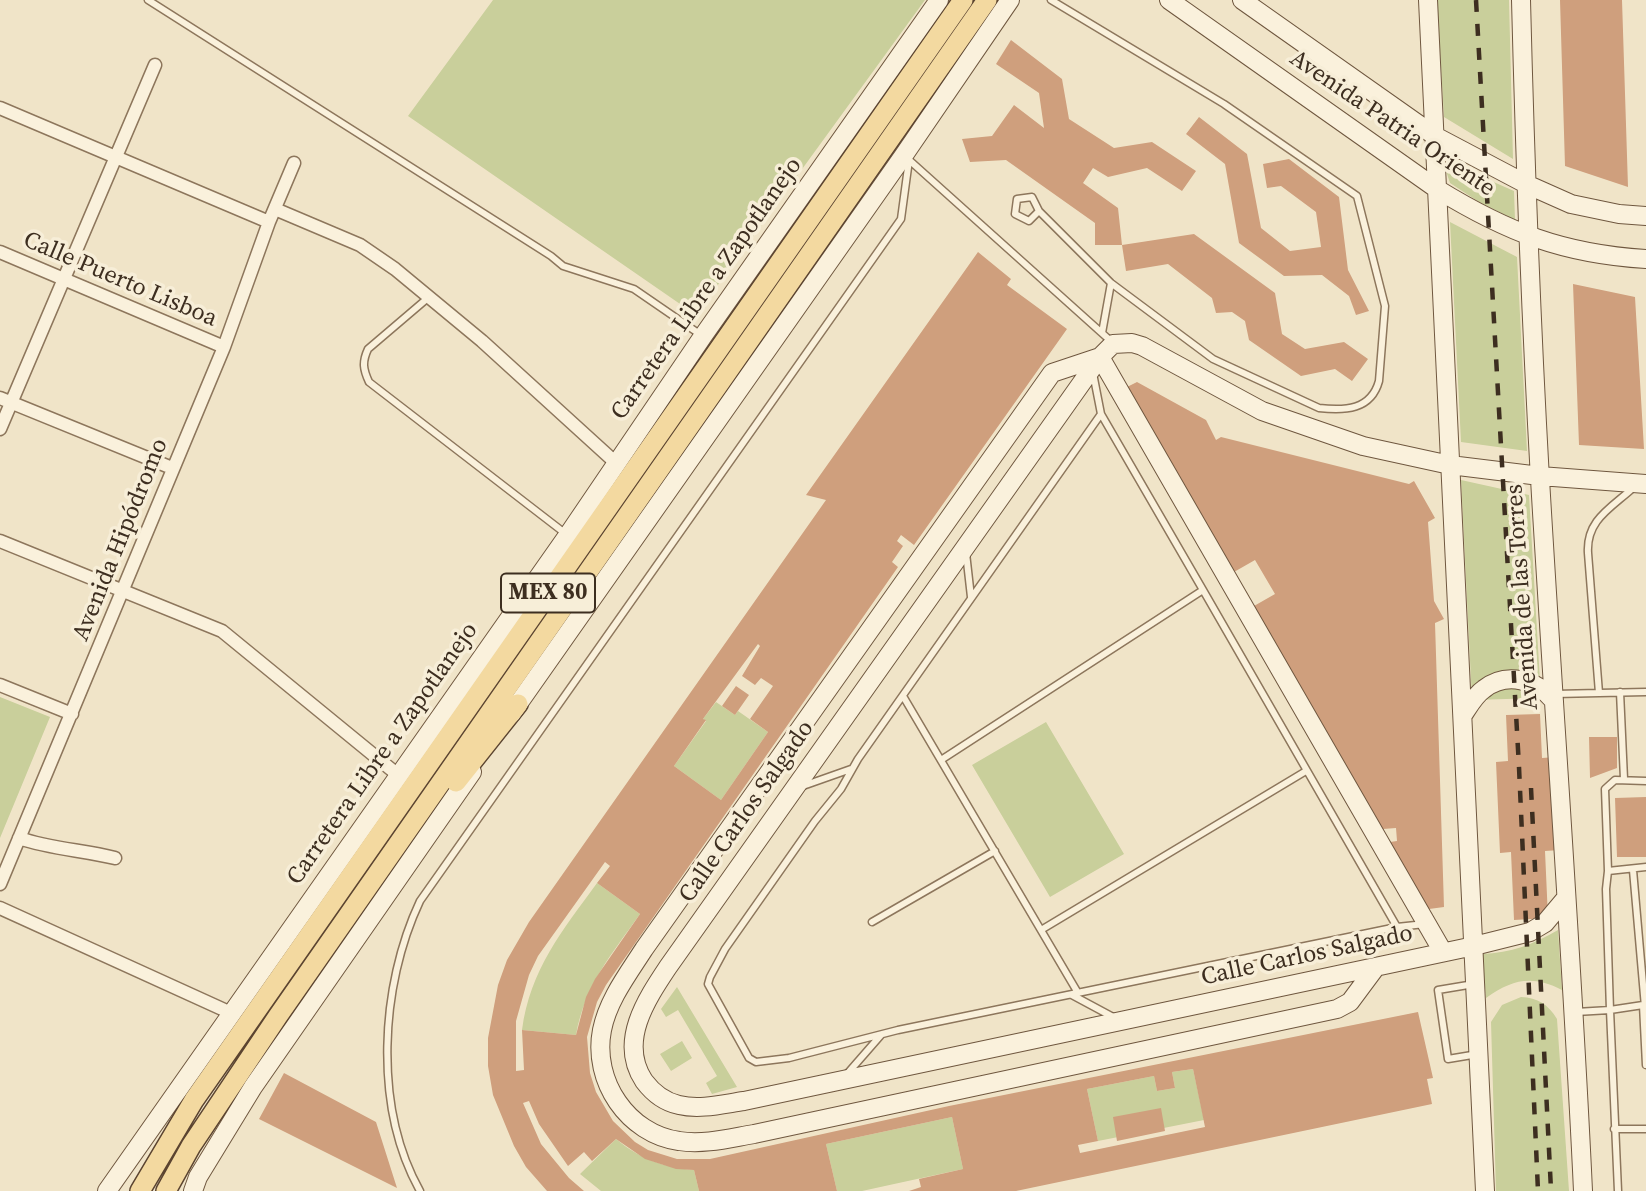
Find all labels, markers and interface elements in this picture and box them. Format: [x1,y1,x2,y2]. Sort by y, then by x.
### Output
street label: Avenida Patria Oriente [1284,45,1500,203]
street label: Carretera Libre a Zapotlanejo [605,152,809,426]
street label: Calle Puerto Lisboa [19,226,221,334]
street label: Avenida Hipódromo [67,435,175,645]
street label: Avenida de las Torres [1501,483,1545,711]
road number: MEX 80 [501,573,595,612]
street label: Carretera Libre a Zapotlanejo [281,617,485,891]
street label: Calle Carlos Salgado [673,716,821,908]
street label: Calle Carlos Salgado [1199,920,1415,992]

